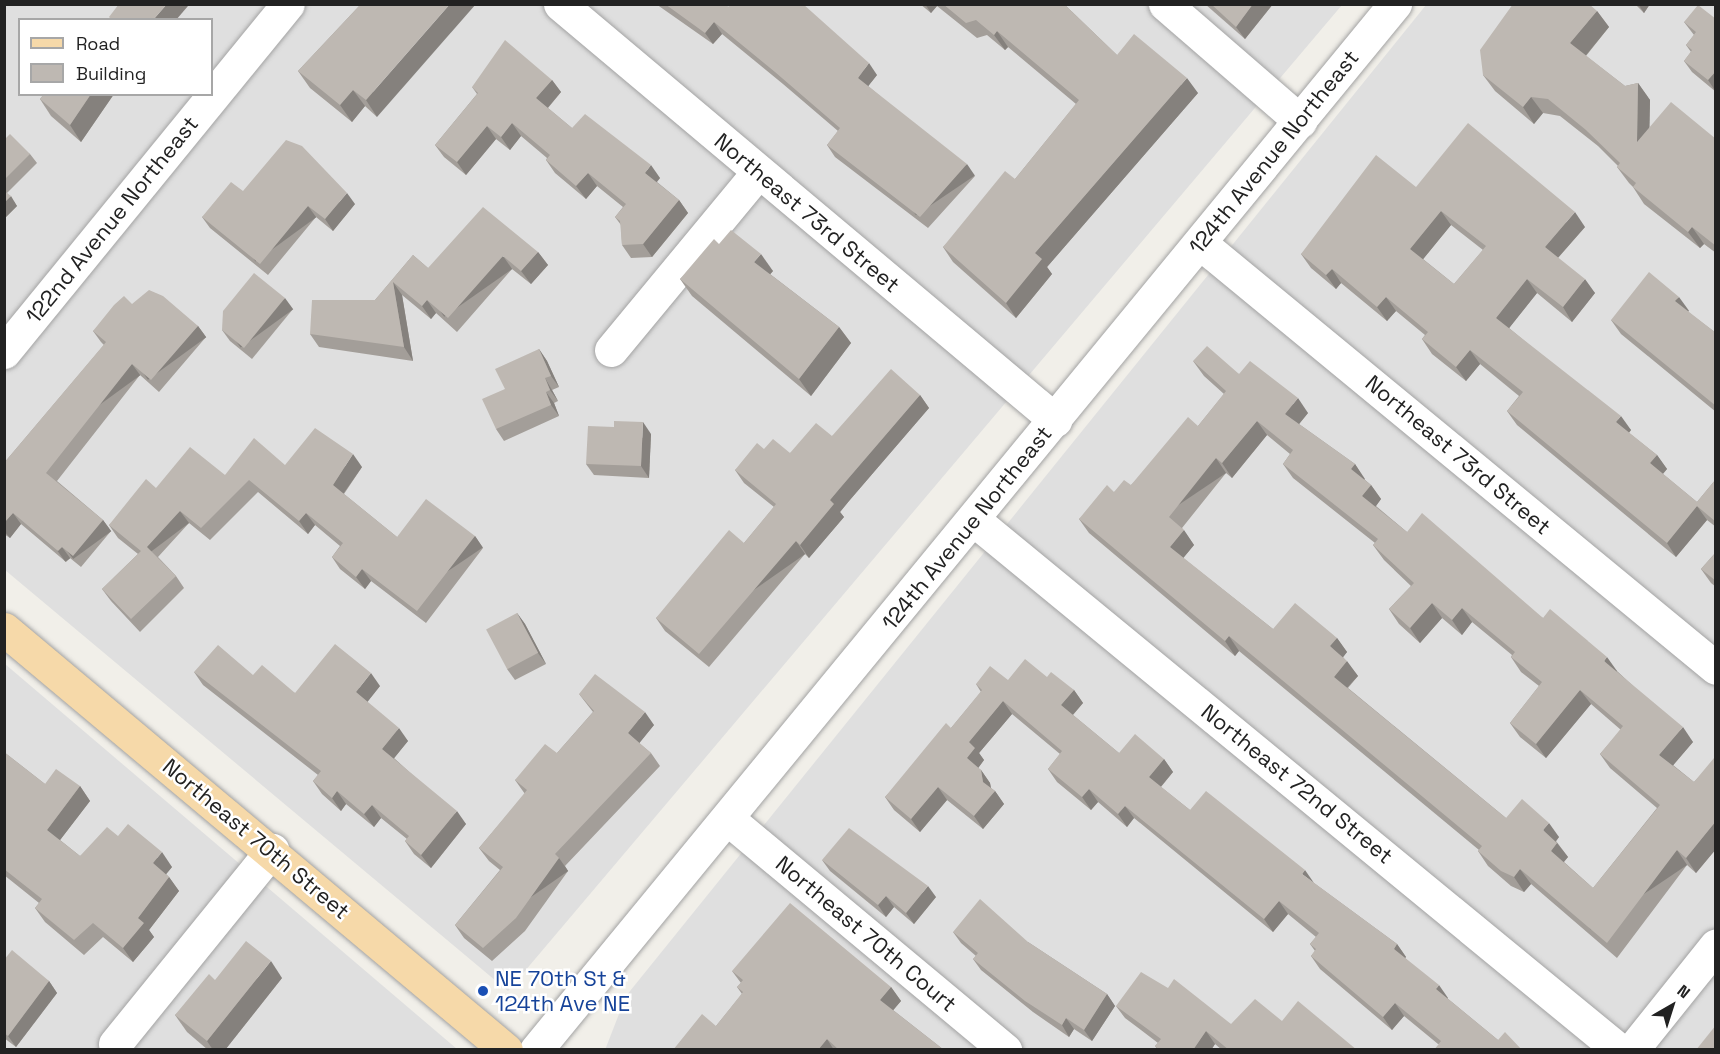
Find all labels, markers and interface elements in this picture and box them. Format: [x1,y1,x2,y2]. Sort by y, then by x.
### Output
legend [18,18,213,96]
text: Road [76,32,120,55]
street label: 124th Avenue Northeast [1183,44,1365,260]
text: Building [76,62,146,85]
street label: 122nd Avenue Northeast [20,111,204,329]
street label: Northeast 73rd Street [709,128,905,298]
street label: Northeast 73rd Street [1360,370,1556,540]
street label: 124th Avenue Northeast [876,420,1058,636]
street label: Northeast 72nd Street [1196,699,1398,869]
street label: Northeast 70th Street [157,753,355,925]
street label: Northeast 70th Court [770,851,962,1017]
place label: NE 70th St & 124th Ave NE [495,965,630,1016]
north arrow [1642,976,1702,1036]
text: N [1673,980,1694,1003]
marker: NE 70th St & 124th Ave NE [476,984,490,998]

